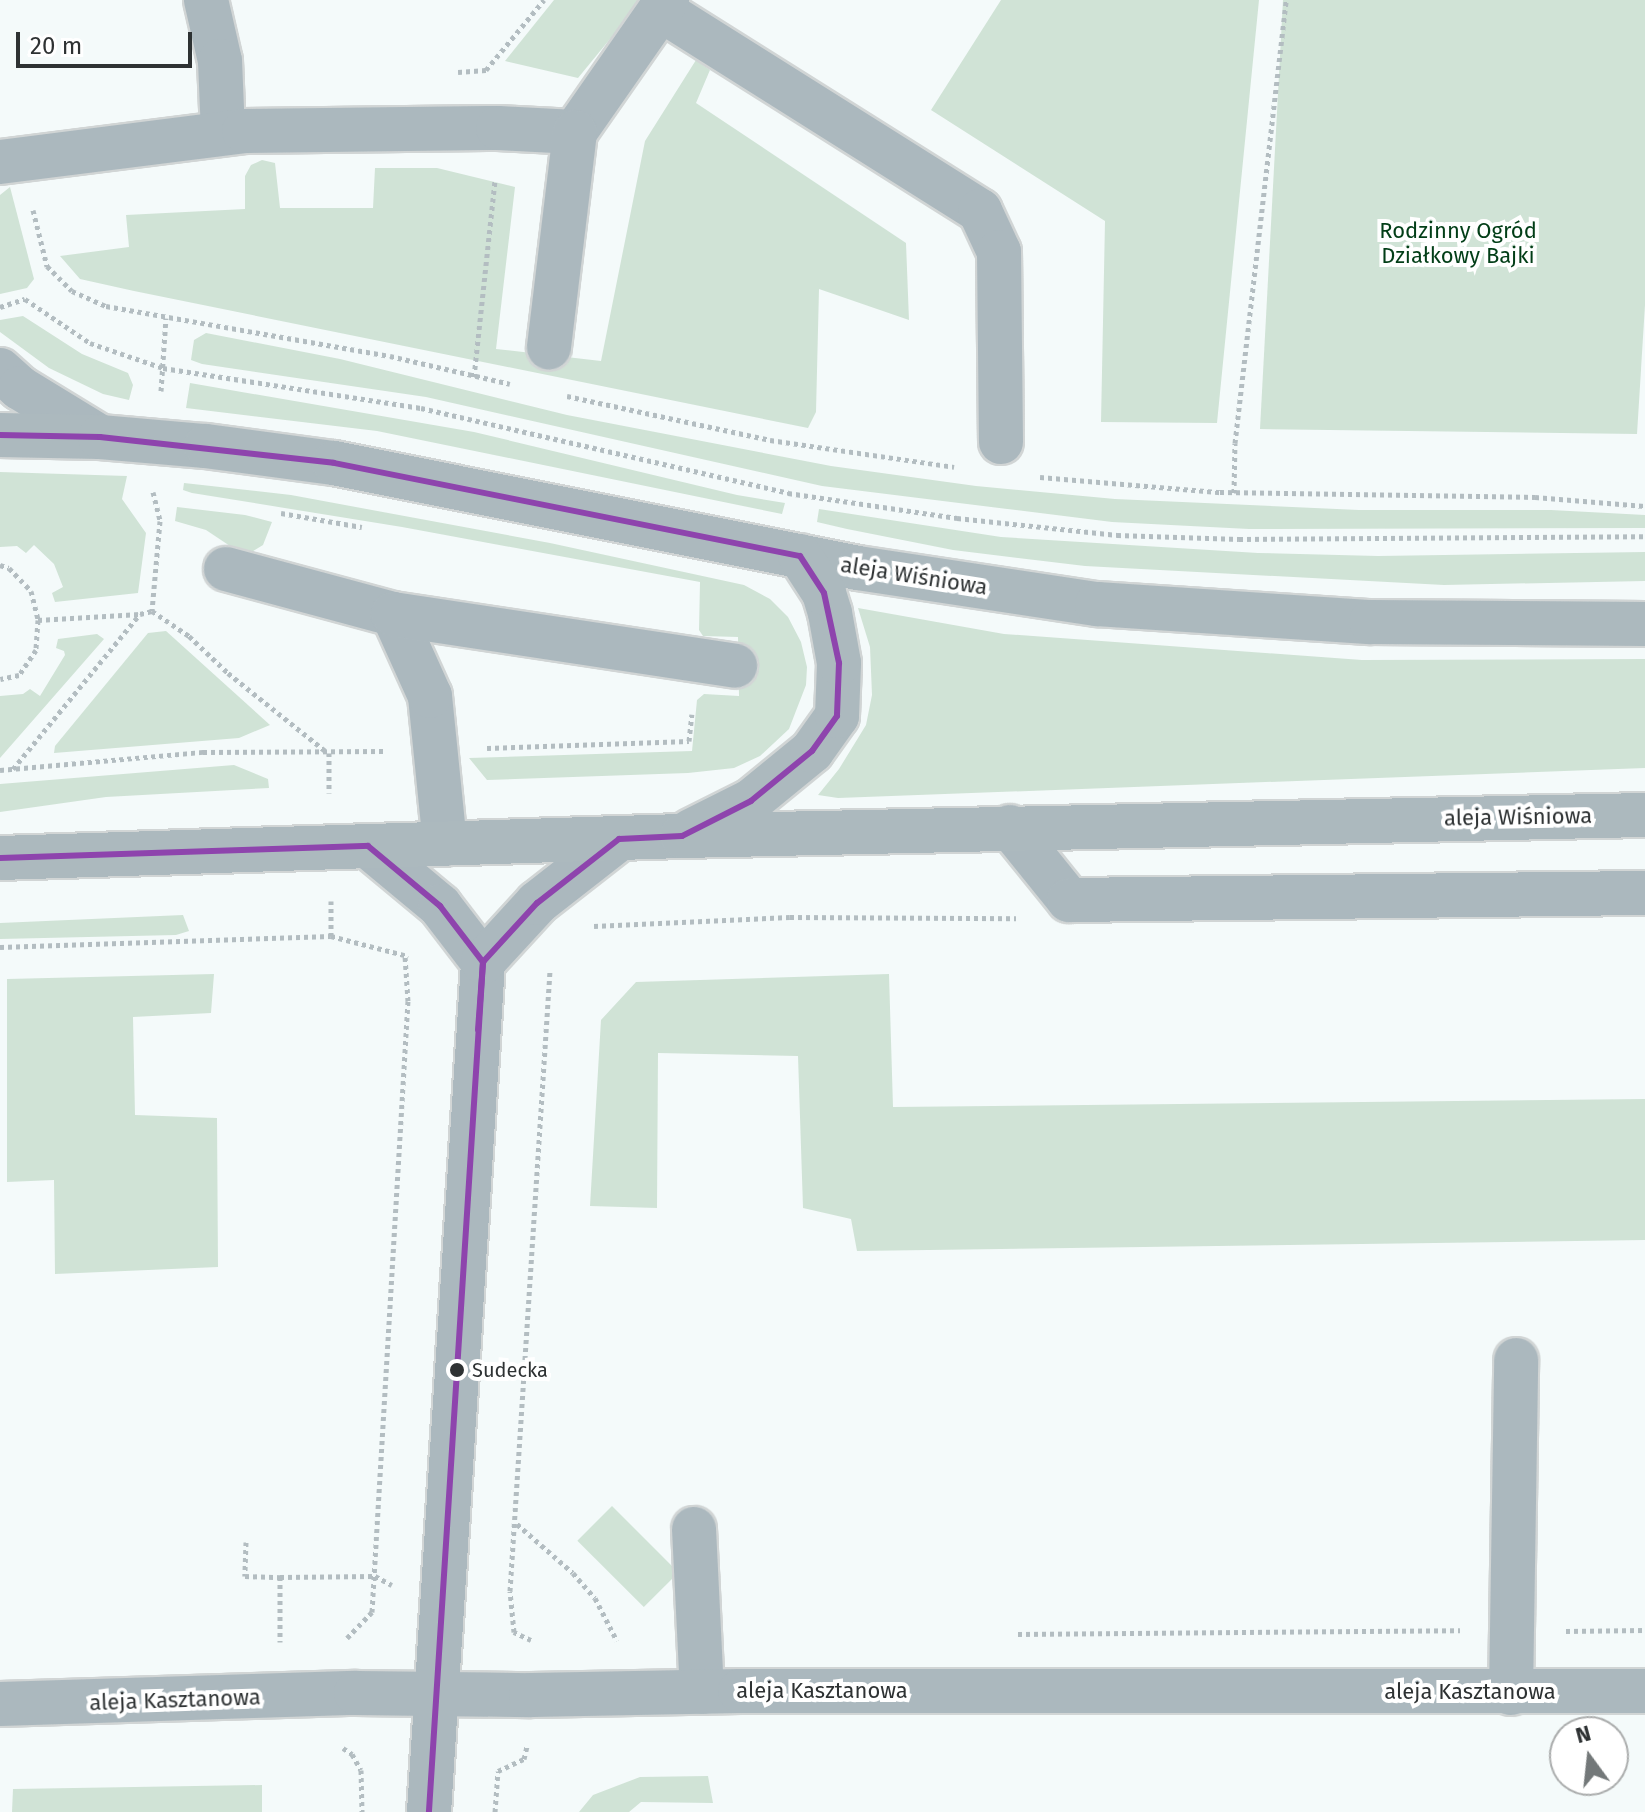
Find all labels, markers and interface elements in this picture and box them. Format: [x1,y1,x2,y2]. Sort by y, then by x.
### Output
scale bar [20,16,196,66]
text: 20 m [30,32,82,60]
park label: Rodzinny Ogród Działkowy Bajki [1379,217,1537,268]
street label: aleja Wiśniowa [839,551,989,601]
street label: aleja Wiśniowa [1444,803,1592,831]
place label: Sudecka [472,1358,548,1382]
marker: Sudecka [449,1362,465,1378]
street label: aleja Kasztanowa [736,1678,908,1704]
street label: aleja Kasztanowa [1384,1679,1556,1705]
street label: aleja Kasztanowa [89,1684,261,1716]
north arrow [1549,1716,1629,1796]
text: N [1573,1719,1594,1749]

